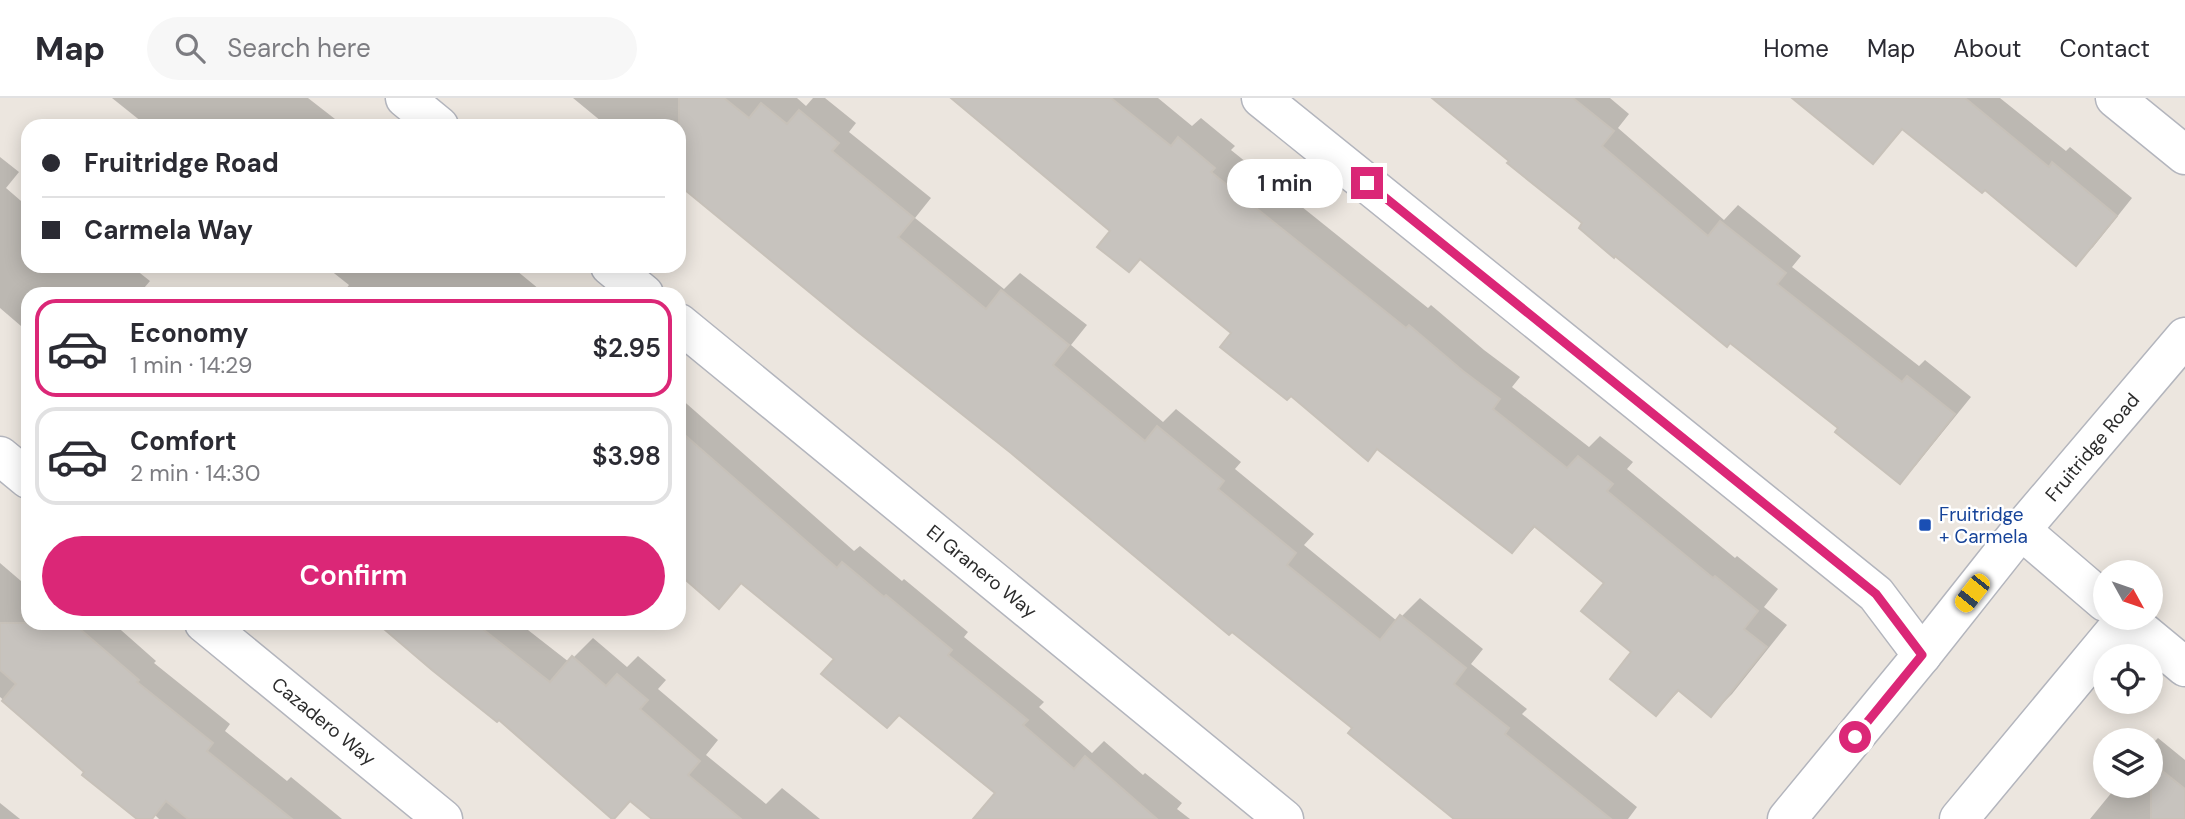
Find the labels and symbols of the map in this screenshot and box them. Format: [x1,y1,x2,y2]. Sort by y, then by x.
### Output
callout: 1 min [1227,158,1342,208]
route end [1351,167,1383,199]
street label: Fruitridge Road [2040,388,2145,507]
place label: Fruitridge + Carmela [1939,502,2028,549]
marker: Fruitridge + Carmela [1917,517,1933,533]
street label: El Granero Way [922,519,1042,624]
north arrow [2093,560,2163,630]
car [1951,570,1994,616]
street label: Cazadero Way [267,672,381,771]
route start [1839,721,1871,753]

